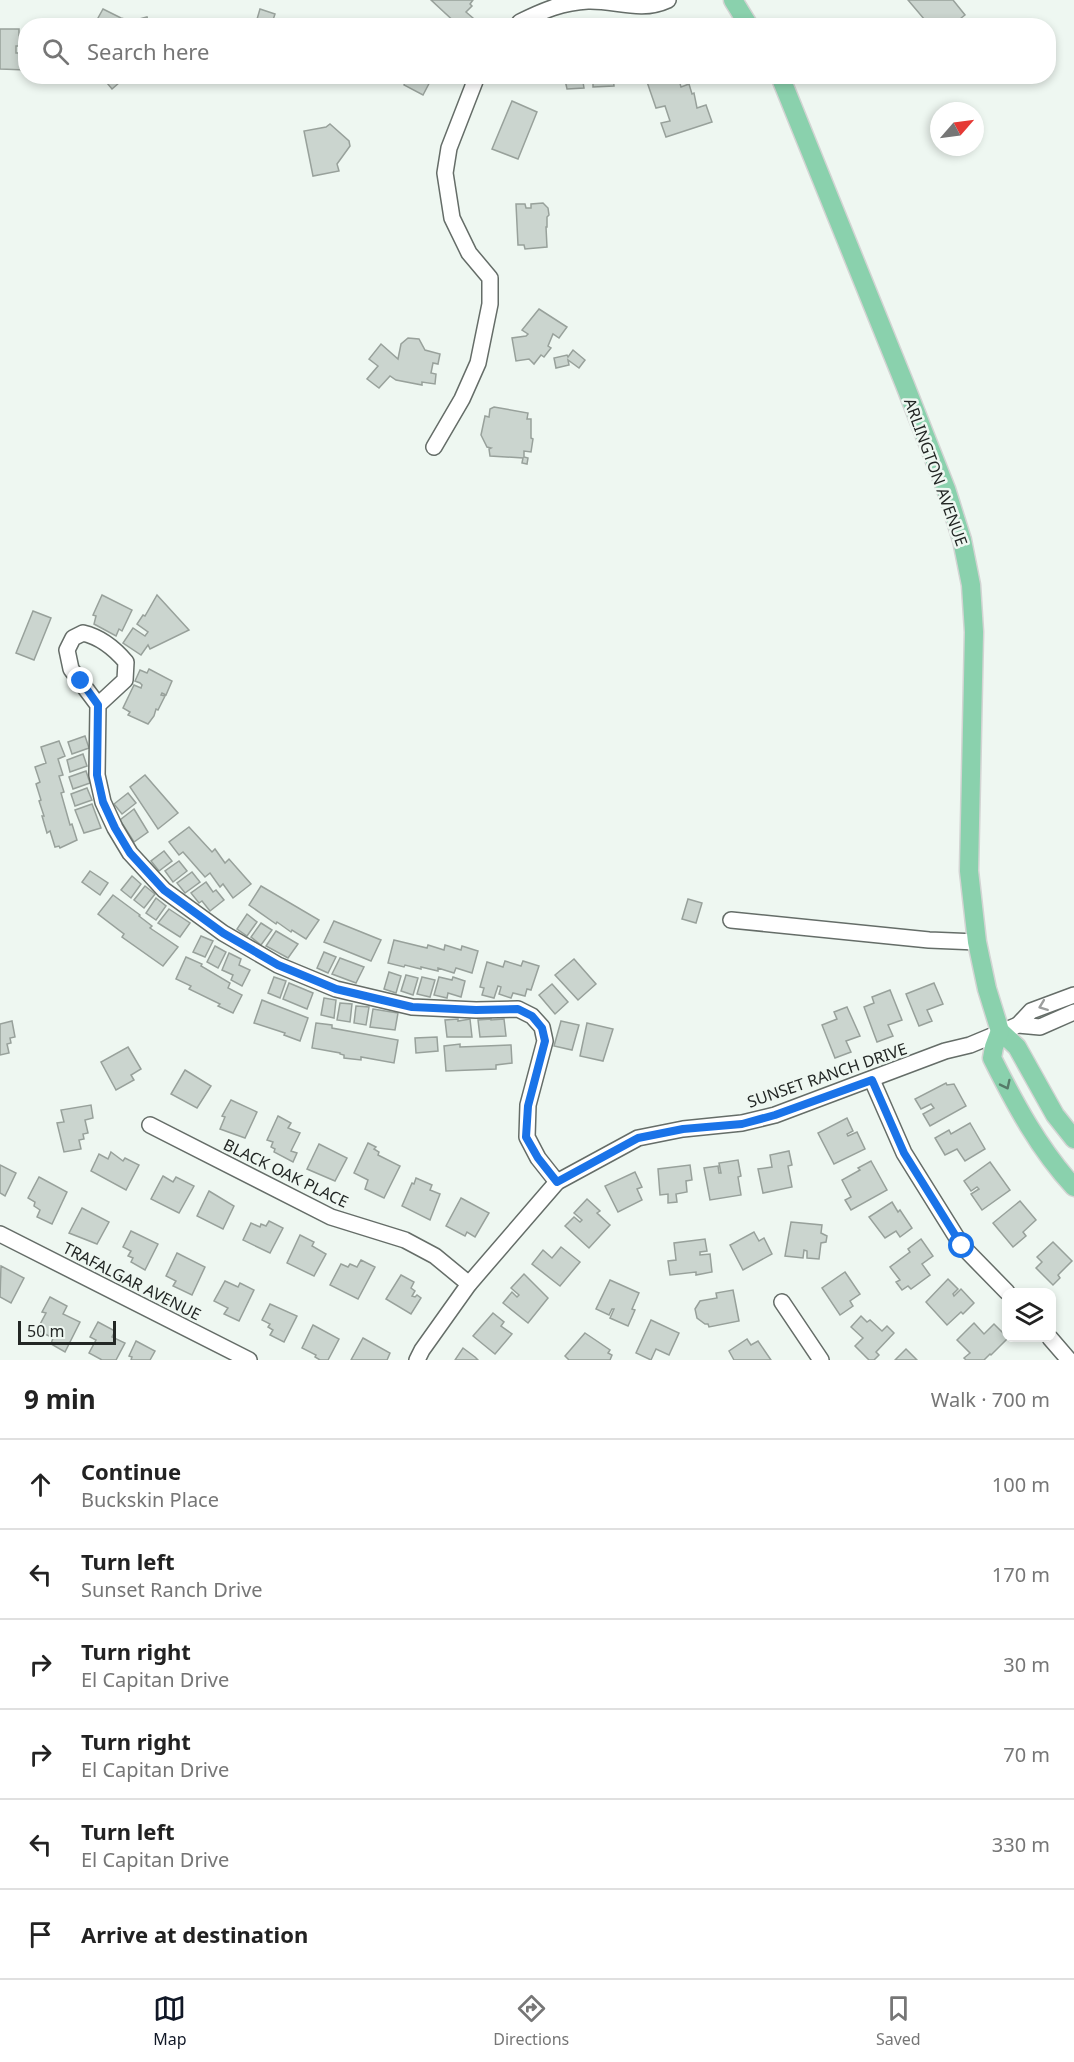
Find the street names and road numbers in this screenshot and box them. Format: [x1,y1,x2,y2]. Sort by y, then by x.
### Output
street label: ARLINGTON AVENUE [899,395,973,549]
street label: SUNSET RANCH DRIVE [744,1037,910,1113]
street label: BLACK OAK PLACE [220,1133,352,1213]
street label: TRAFALGAR AVENUE [59,1237,205,1325]

